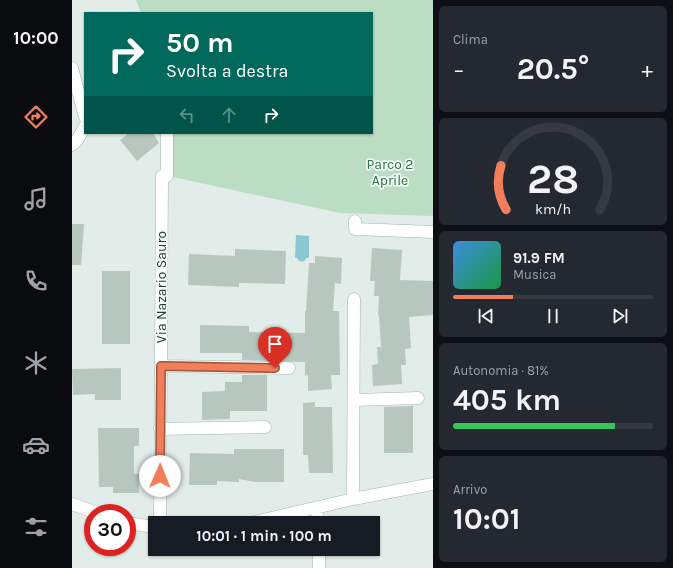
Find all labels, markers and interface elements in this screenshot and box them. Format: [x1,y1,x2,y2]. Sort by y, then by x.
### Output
text: 50 m [166,26,234,59]
text: 10:00 [13,27,59,49]
icon: right [100,28,152,80]
text: Clima [453,32,488,47]
text: 20.5° [517,51,589,87]
text: − [453,57,465,83]
text: + [641,57,653,83]
text: Svolta a destra [166,60,289,82]
icon: directions [22,103,50,131]
icon: left [176,104,198,126]
icon: ahead [218,104,240,126]
icon: right [260,104,282,126]
text: 28 [527,154,579,202]
park label: Parco 2 Aprile [367,156,413,189]
icon: music [22,185,50,213]
text: km/h [535,200,571,217]
street label: Via Nazario Sauro [153,231,170,343]
text: 91.9 FM [513,249,565,267]
icon: phone [22,267,50,295]
text: Musica [513,267,556,282]
icon: previous [475,305,497,327]
icon: pause [542,305,564,327]
icon: next [609,305,631,327]
pin [258,327,292,368]
icon: arrive [264,333,286,355]
icon: climate [22,349,50,377]
text: Autonomia · 81% [453,363,549,378]
text: 405 km [453,382,561,418]
icon: car [22,431,50,459]
position arrow [139,455,181,497]
text: Arrivo [453,482,487,497]
text: 10:01 [453,501,520,537]
speed limit sign: 30 [84,504,136,556]
icon: filters [22,513,50,541]
text: 10:01 · 1 min · 100 m [196,527,332,545]

